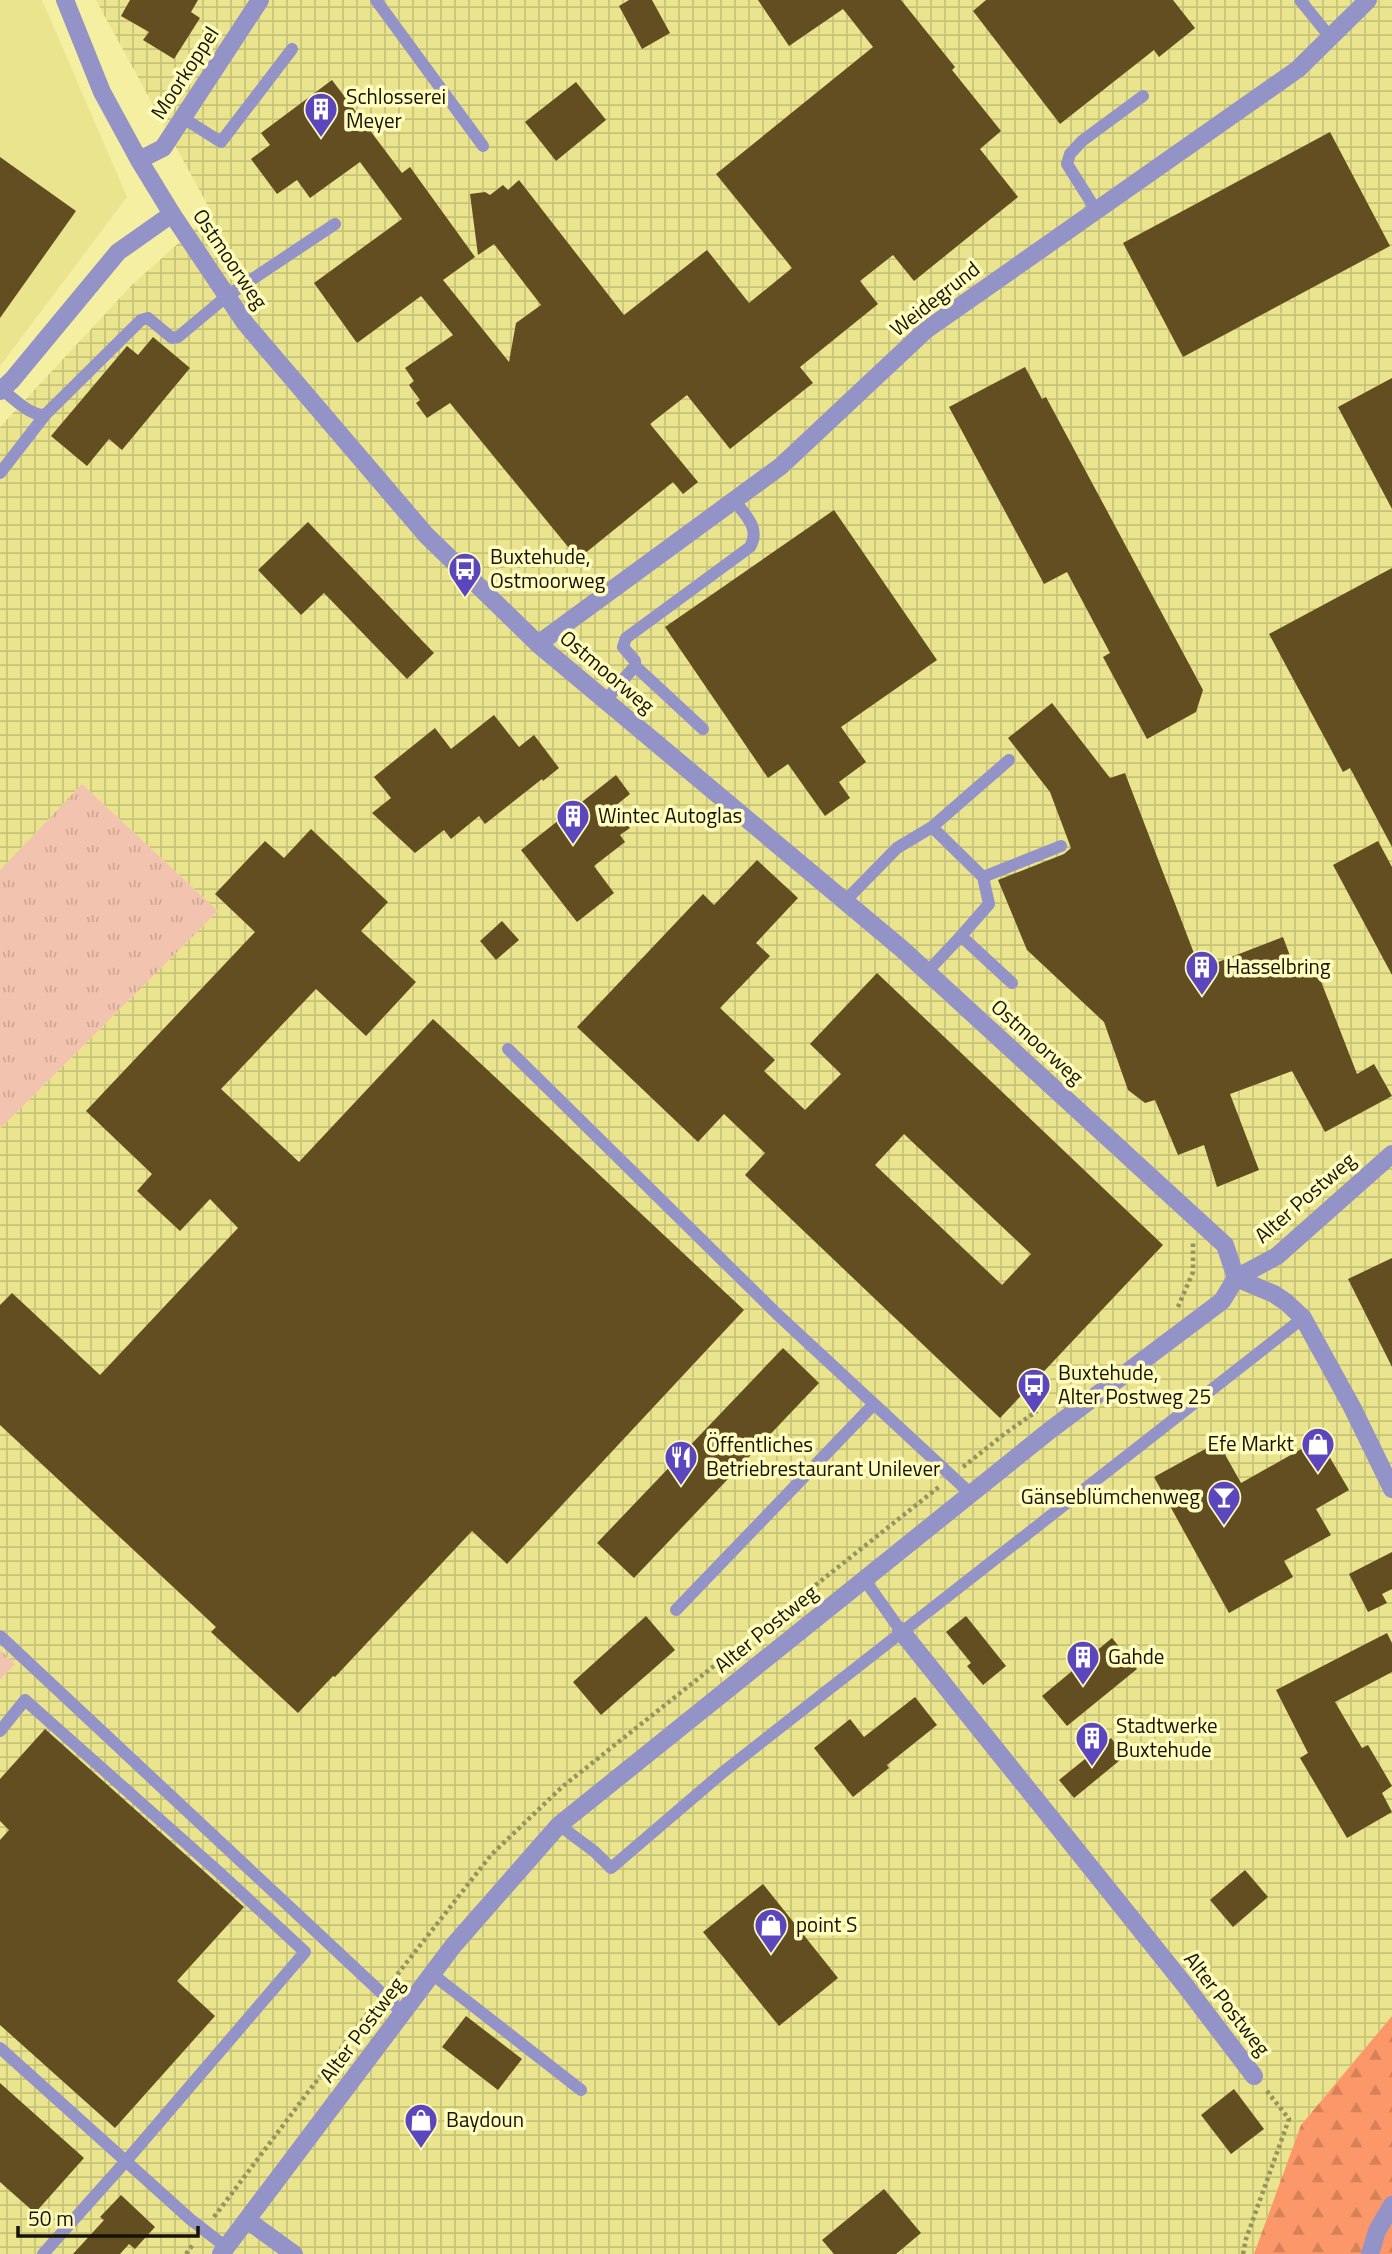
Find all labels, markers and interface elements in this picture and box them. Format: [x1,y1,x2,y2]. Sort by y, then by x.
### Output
street label: Moorkoppel [142,20,226,125]
place label: Schlosserei Meyer [346,80,446,136]
building icon: Schlosserei Meyer [302,90,340,139]
street label: Ostmoorweg [185,202,276,315]
street label: Weidegrund [882,253,986,344]
place label: Buxtehude, Ostmoorweg [490,540,605,596]
bus stop icon: Buxtehude, Ostmoorweg [446,550,484,599]
street label: Ostmoorweg [553,622,662,721]
building icon: Wintec Autoglas [554,797,592,846]
place label: Wintec Autoglas [598,799,742,831]
building icon: Hasselbring [1183,948,1221,997]
place label: Hasselbring [1226,950,1331,982]
street label: Ostmoorweg [984,991,1091,1092]
street label: Alter Postweg [1247,1144,1362,1250]
place label: Buxtehude, Alter Postweg 25 [1058,1356,1211,1412]
bus stop icon: Buxtehude, Alter Postweg 25 [1015,1366,1053,1415]
shop icon: Efe Markt [1299,1425,1337,1474]
place label: Efe Markt [1208,1427,1295,1459]
place label: Öffentliches Betriebrestaurant Unilever [706,1428,940,1484]
restaurant icon: Öffentliches Betriebrestaurant Unilever [662,1438,700,1487]
bar icon: Gänseblümchenweg [1205,1478,1243,1527]
place label: Gänseblümchenweg [1021,1480,1200,1512]
street label: Alter Postweg [707,1576,824,1680]
building icon: Gahde [1064,1638,1102,1687]
place label: Gahde [1108,1640,1164,1672]
place label: Stadtwerke Buxtehude [1116,1709,1218,1765]
building icon: Stadtwerke Buxtehude [1073,1719,1111,1768]
shop icon: point S [752,1906,790,1955]
place label: point S [796,1908,857,1940]
street label: Alter Postweg [1177,1944,1279,2063]
street label: Alter Postweg [311,1970,412,2089]
shop icon: Baydoun [402,2101,440,2150]
place label: Baydoun [446,2103,524,2135]
scale bar [18,2194,198,2238]
text: 50 m [28,2202,74,2234]

